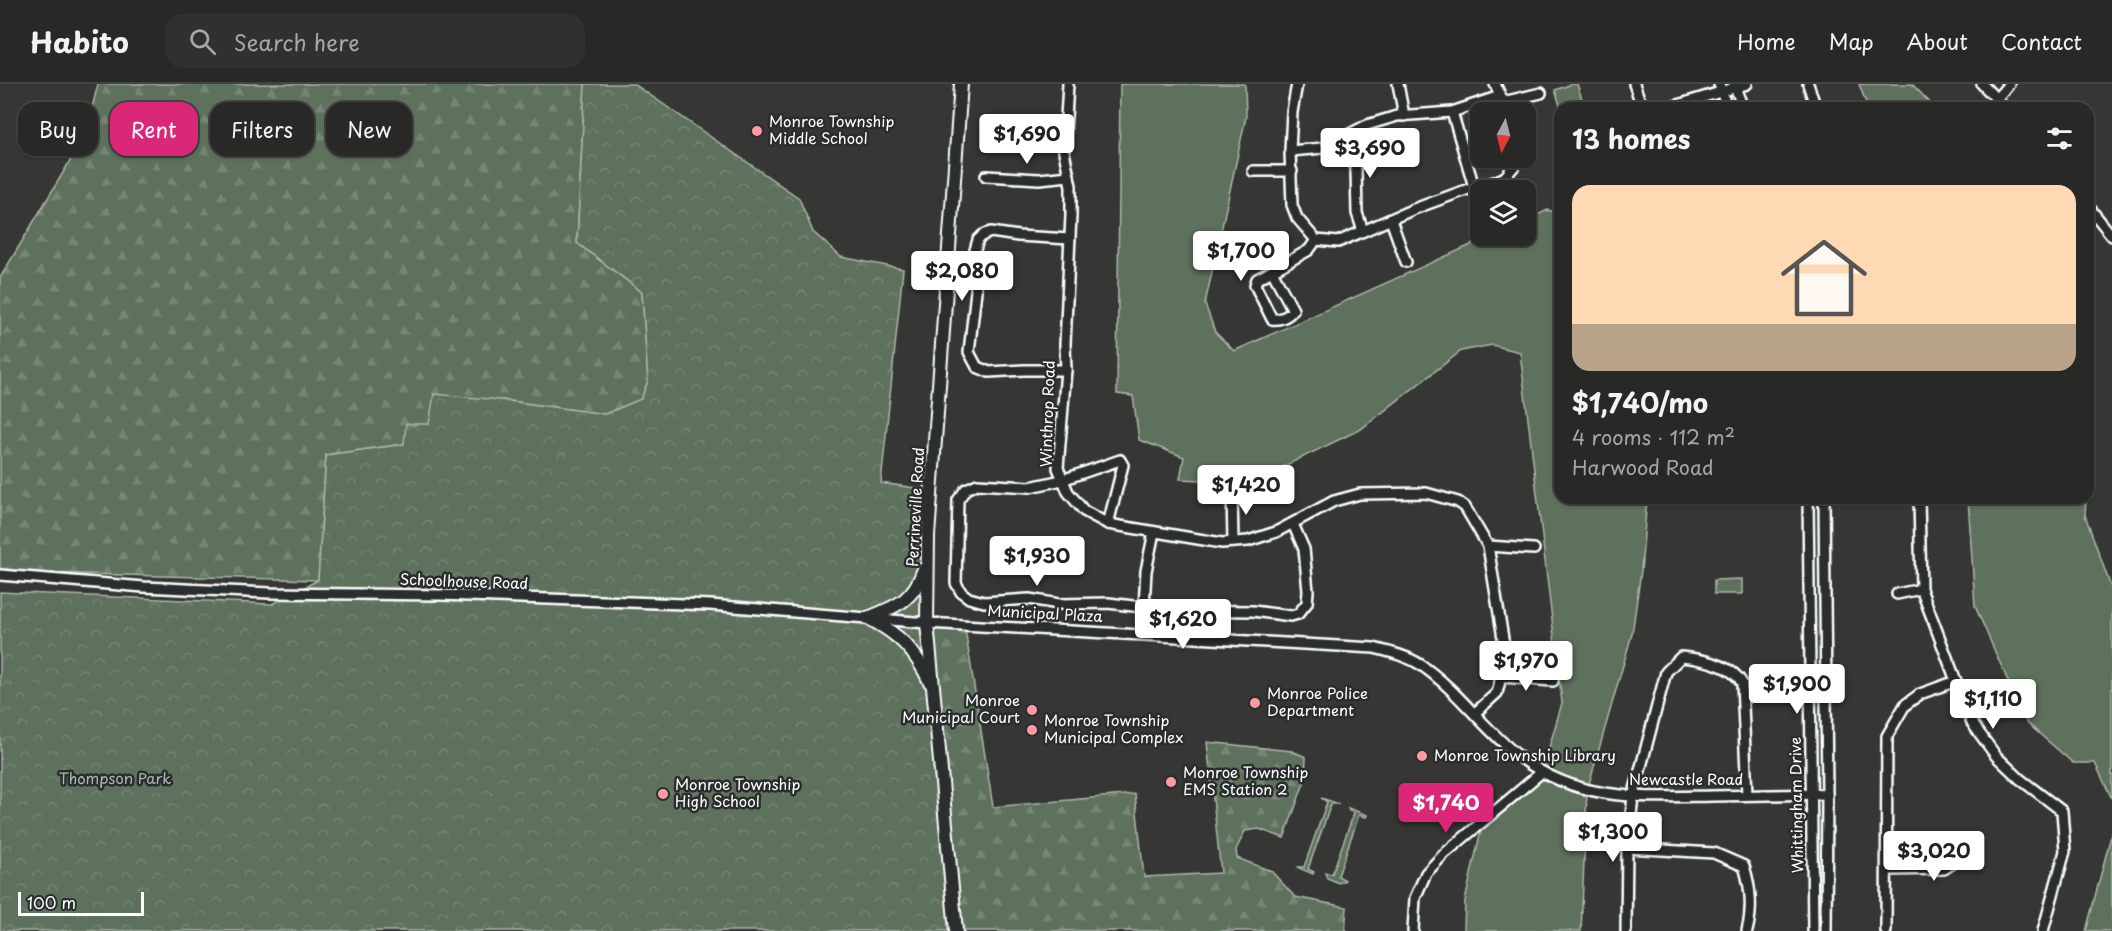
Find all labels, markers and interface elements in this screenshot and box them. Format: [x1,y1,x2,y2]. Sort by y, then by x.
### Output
search box [165,14,585,68]
text: Habito [30,20,129,63]
icon: search [186,25,219,58]
text: Search here [234,25,360,58]
text: Home [1737,25,1796,57]
text: Map [1829,25,1874,57]
text: About [1907,25,1968,57]
text: Contact [2001,25,2082,57]
chip: Buy [18,102,98,156]
chip: Rent [110,102,198,156]
chip: Filters [210,102,314,156]
chip: New [326,102,412,156]
north arrow [1470,102,1536,168]
map controls [1470,102,1536,246]
place label: Monroe Township Middle School [769,109,894,149]
pin: $1,690 [978,114,1076,165]
text: $1,690 [993,118,1061,148]
text: 13 homes [1572,119,1690,158]
icon: filters [2043,122,2076,155]
marker: Monroe Township Middle School [750,124,764,138]
pin: $3,690 [1321,128,1419,179]
text: $3,690 [1335,132,1405,162]
button: layers [1470,180,1536,246]
icon: home [1770,224,1878,332]
pin: $1,700 [1192,231,1290,282]
text: $1,700 [1207,235,1275,265]
pin: $2,080 [913,251,1011,302]
text: $2,080 [925,255,999,285]
street label: Winthrop Road [1033,360,1060,468]
text: $1,740/mo [1572,383,1708,422]
text: 4 rooms · 112 m² [1572,422,1735,452]
street label: Perrineville Road [900,446,929,567]
text: Harwood Road [1572,452,1713,482]
pin: $1,420 [1197,465,1295,516]
text: $1,420 [1211,469,1281,499]
pin: $1,930 [988,536,1086,587]
text: $1,930 [1004,540,1070,570]
street label: Schoolhouse Road [399,567,529,594]
street label: Municipal Plaza [987,598,1104,627]
pin: $1,620 [1134,599,1232,650]
text: $1,620 [1149,603,1217,633]
pin: $1,970 [1477,641,1575,692]
text: $1,970 [1494,645,1559,675]
pin: $1,900 [1748,664,1846,715]
text: $1,900 [1763,668,1831,698]
pin: $1,110 [1944,679,2042,730]
place label: Monroe Police Department [1267,681,1368,721]
text: $1,110 [1964,683,2022,713]
place label: Monroe Municipal Court [902,688,1020,728]
marker: Monroe Police Department [1248,696,1262,710]
marker: Monroe Municipal Court [1025,703,1039,717]
place label: Monroe Township Municipal Complex [1044,708,1183,748]
marker: Monroe Township Municipal Complex [1025,723,1039,737]
street label: Whittingham Drive [1783,737,1808,873]
place label: Monroe Township Library [1434,743,1616,766]
marker: Monroe Township Library [1415,749,1429,763]
place label: Monroe Township EMS Station 2 [1183,760,1308,800]
park label: Thompson Park [59,766,171,789]
street label: Newcastle Road [1629,767,1743,790]
place label: Monroe Township High School [675,772,800,812]
marker: Monroe Township EMS Station 2 [1164,775,1178,789]
pin: $1,740 [1397,783,1495,834]
marker: Monroe Township High School [656,787,670,801]
text: $1,740 [1412,787,1480,817]
pin: $1,300 [1564,812,1662,863]
text: $1,300 [1578,816,1648,846]
pin: $3,020 [1885,831,1983,882]
text: $3,020 [1897,835,1971,865]
scale bar [18,889,144,916]
text: 100 m [27,890,76,914]

